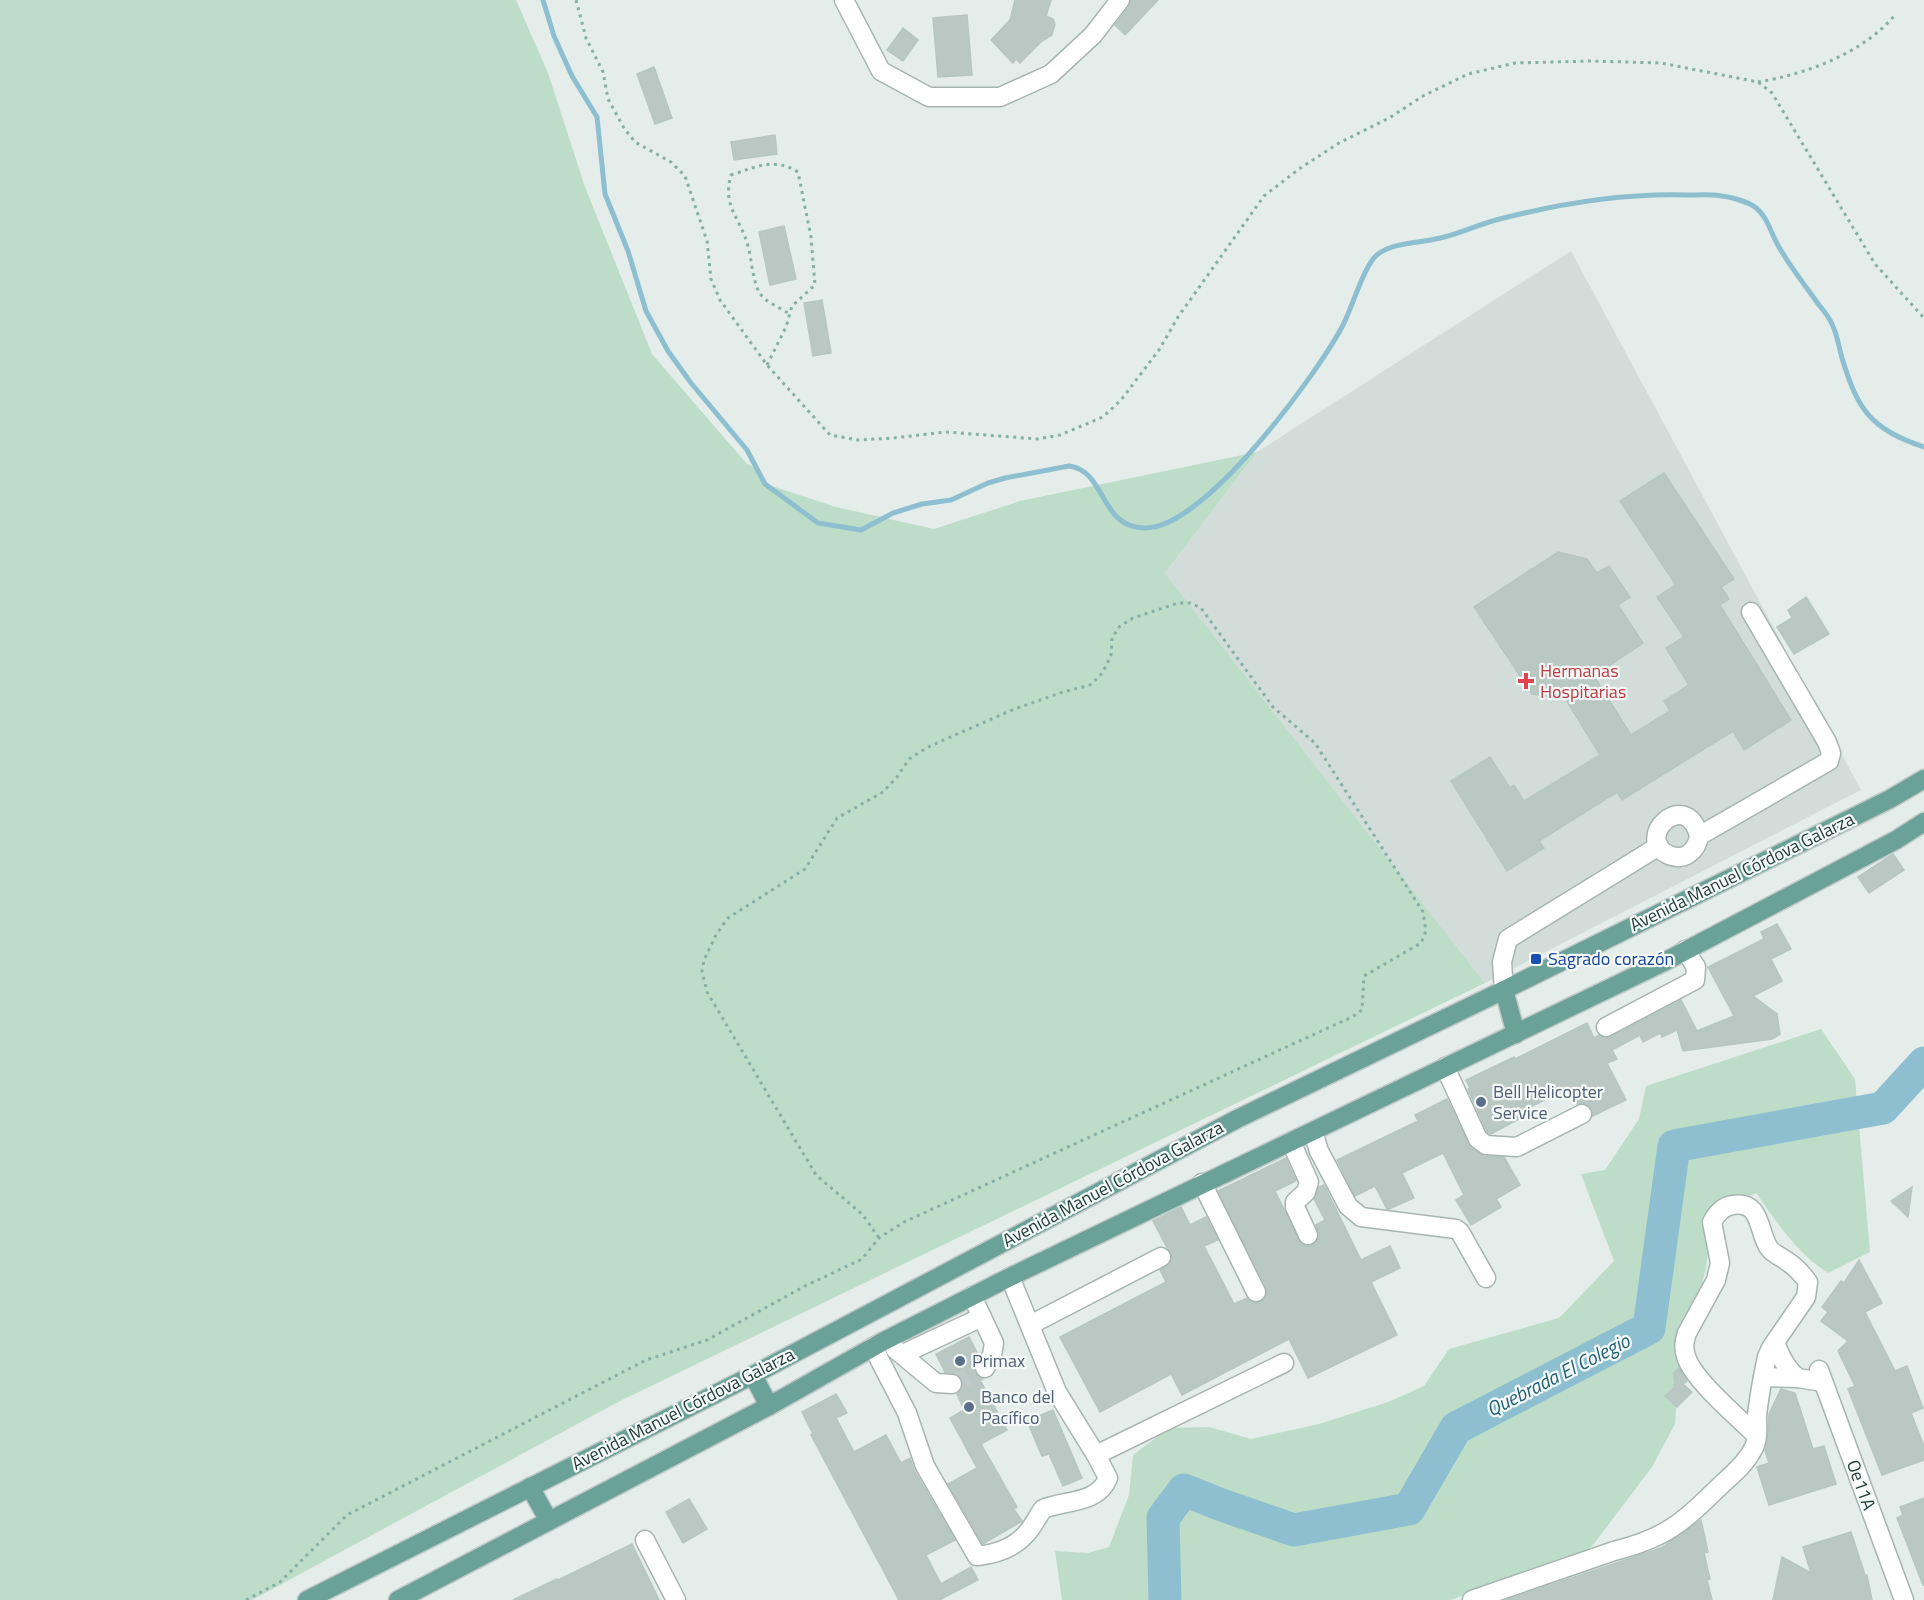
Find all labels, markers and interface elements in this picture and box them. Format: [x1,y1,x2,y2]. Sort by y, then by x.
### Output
place label: Hermanas Hospitarias [1540,657,1626,705]
marker: Hermanas Hospitarias [1517,672,1535,690]
street label: Avenida Manuel Córdova Galarza [1625,805,1859,938]
place label: Sagrado corazón [1548,945,1674,972]
marker: Sagrado corazón [1529,952,1543,966]
place label: Bell Helicopter Service [1493,1078,1603,1126]
marker: Bell Helicopter Service [1474,1095,1488,1109]
street label: Avenida Manuel Córdova Galarza [997,1114,1228,1253]
water label: Quebrada El Colegio [1481,1324,1636,1424]
street label: Avenida Manuel Córdova Galarza [567,1340,799,1477]
place label: Primax [972,1347,1025,1374]
marker: Primax [953,1354,967,1368]
place label: Banco del Pacífico [981,1383,1055,1431]
marker: Banco del Pacífico [962,1400,976,1414]
street label: Oe11A [1840,1456,1883,1514]

